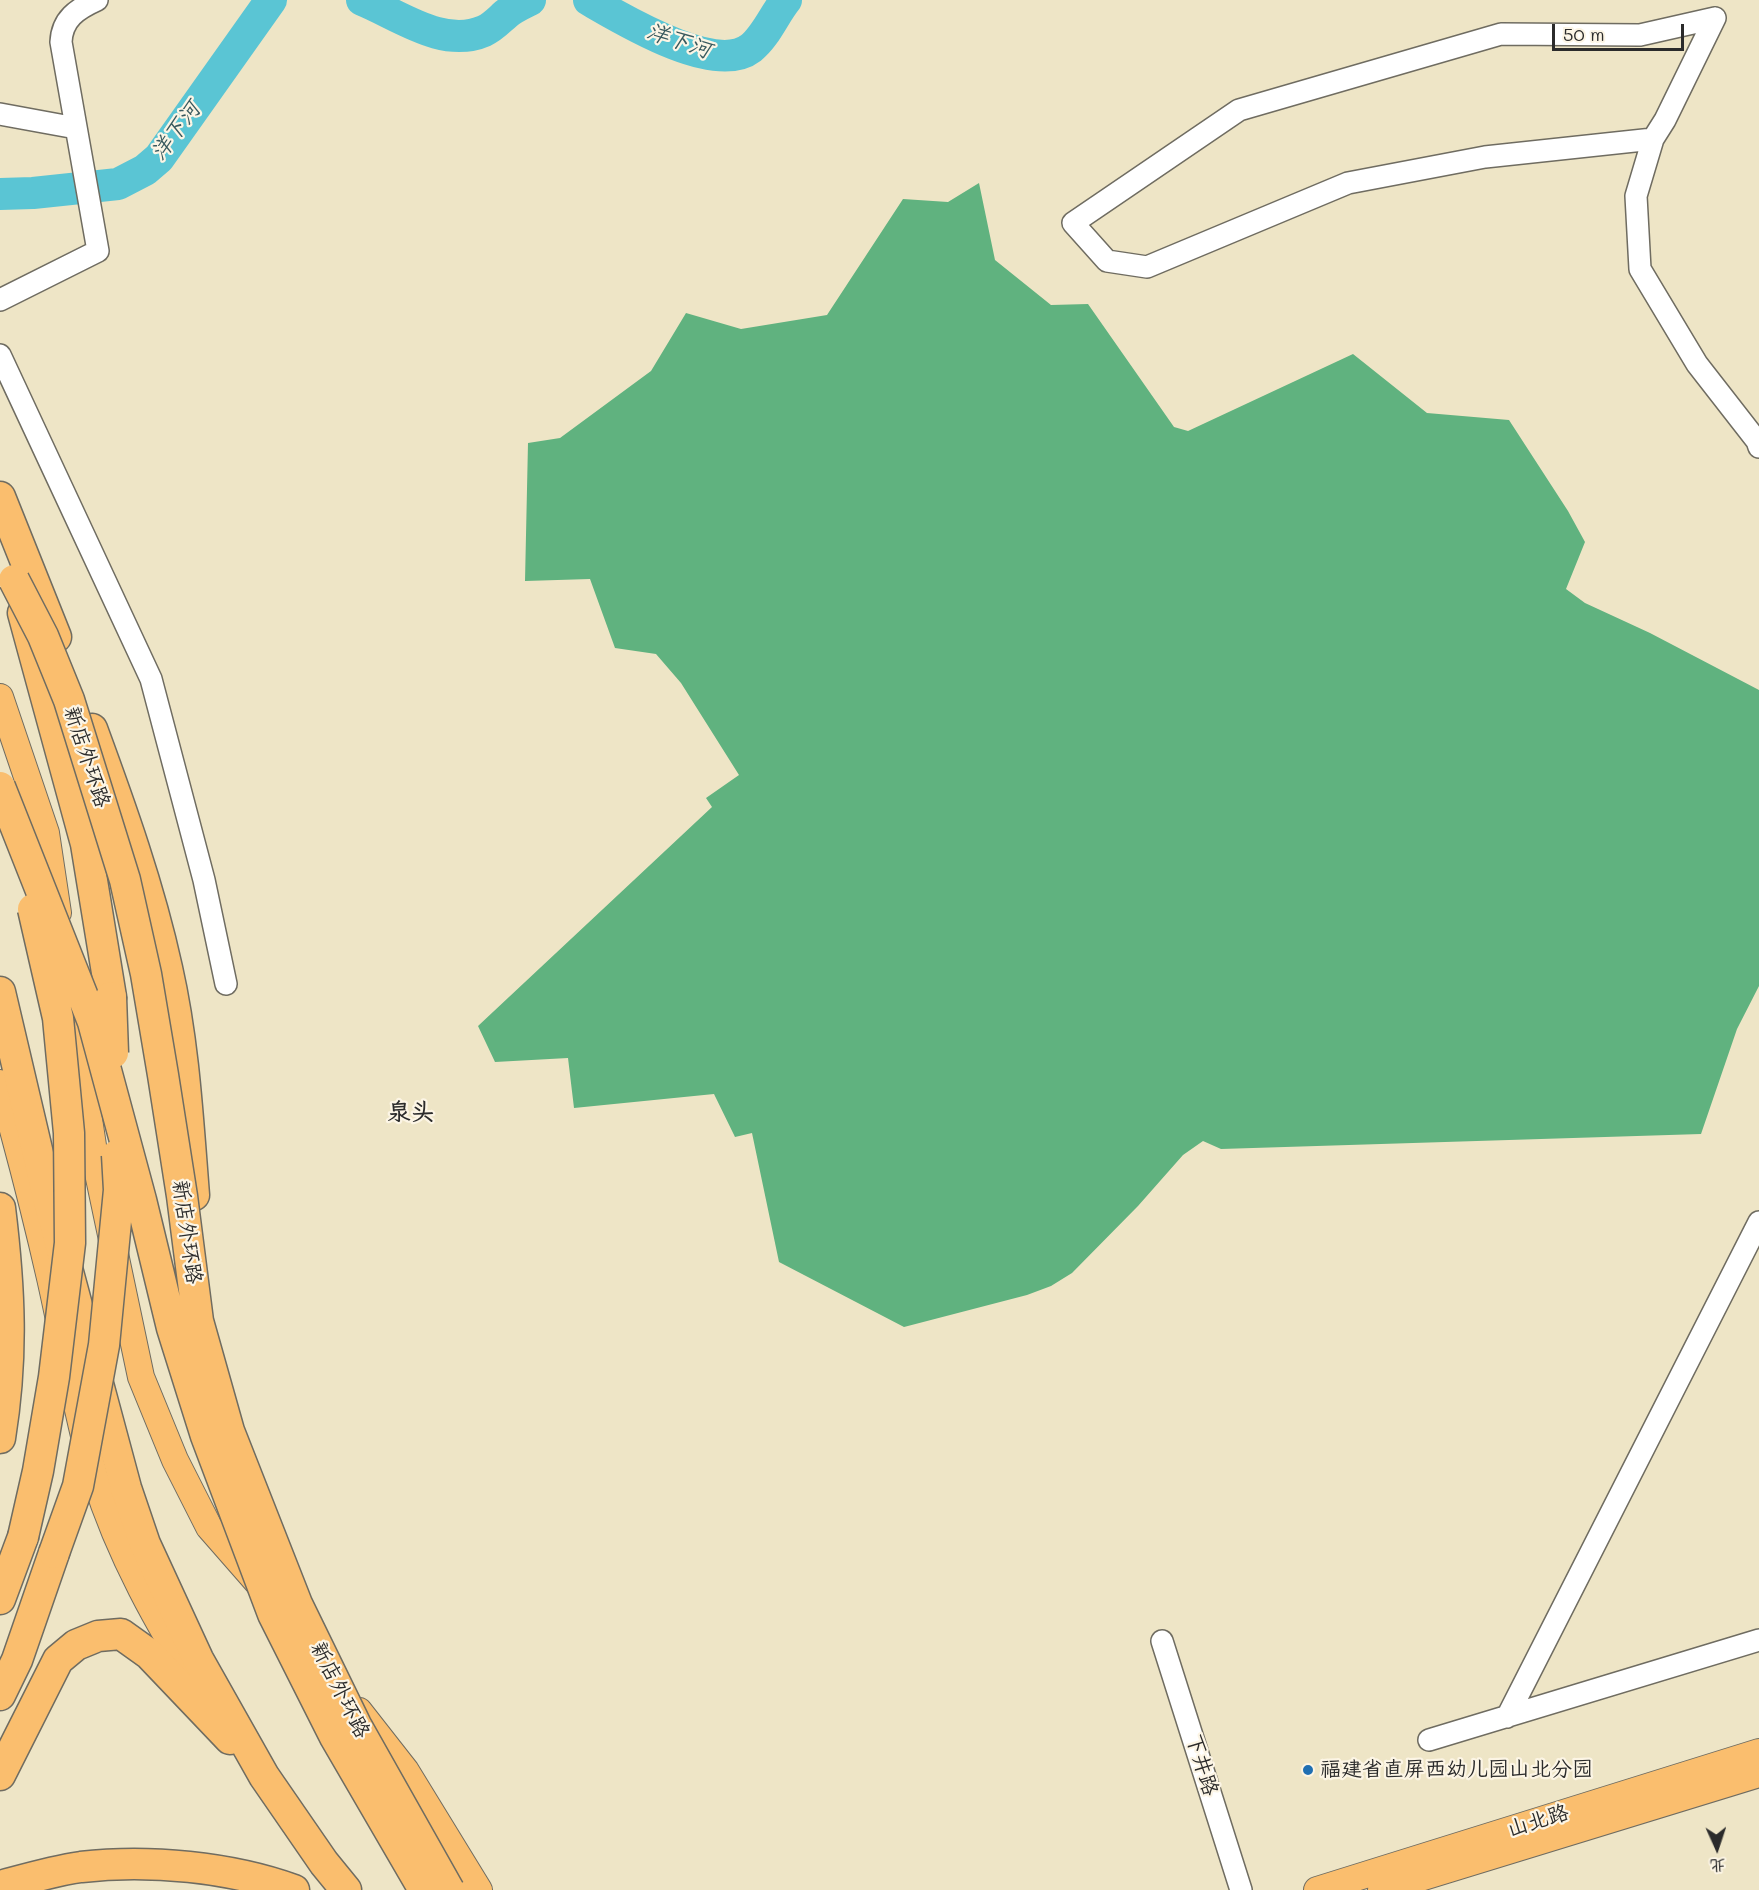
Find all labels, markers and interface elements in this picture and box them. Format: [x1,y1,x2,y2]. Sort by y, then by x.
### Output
scale bar [1555,12,1687,50]
water label: 洋下河 [644,18,714,64]
text: 50 m [1563,22,1605,46]
water label: 洋下河 [146,97,206,165]
street label: 新店外环路 [59,703,115,811]
district label: 泉头 [387,1099,435,1127]
street label: 新店外环路 [167,1178,207,1286]
street label: 新店外环路 [305,1638,375,1742]
street label: 下井路 [1181,1731,1223,1799]
place label: 福建省直屏西幼儿园山北分园 [1320,1757,1593,1783]
marker: 福建省直屏西幼儿园山北分园 [1301,1763,1315,1777]
street label: 山北路 [1504,1800,1572,1842]
north arrow [1687,1818,1747,1878]
text: 北 [1709,1856,1727,1877]

